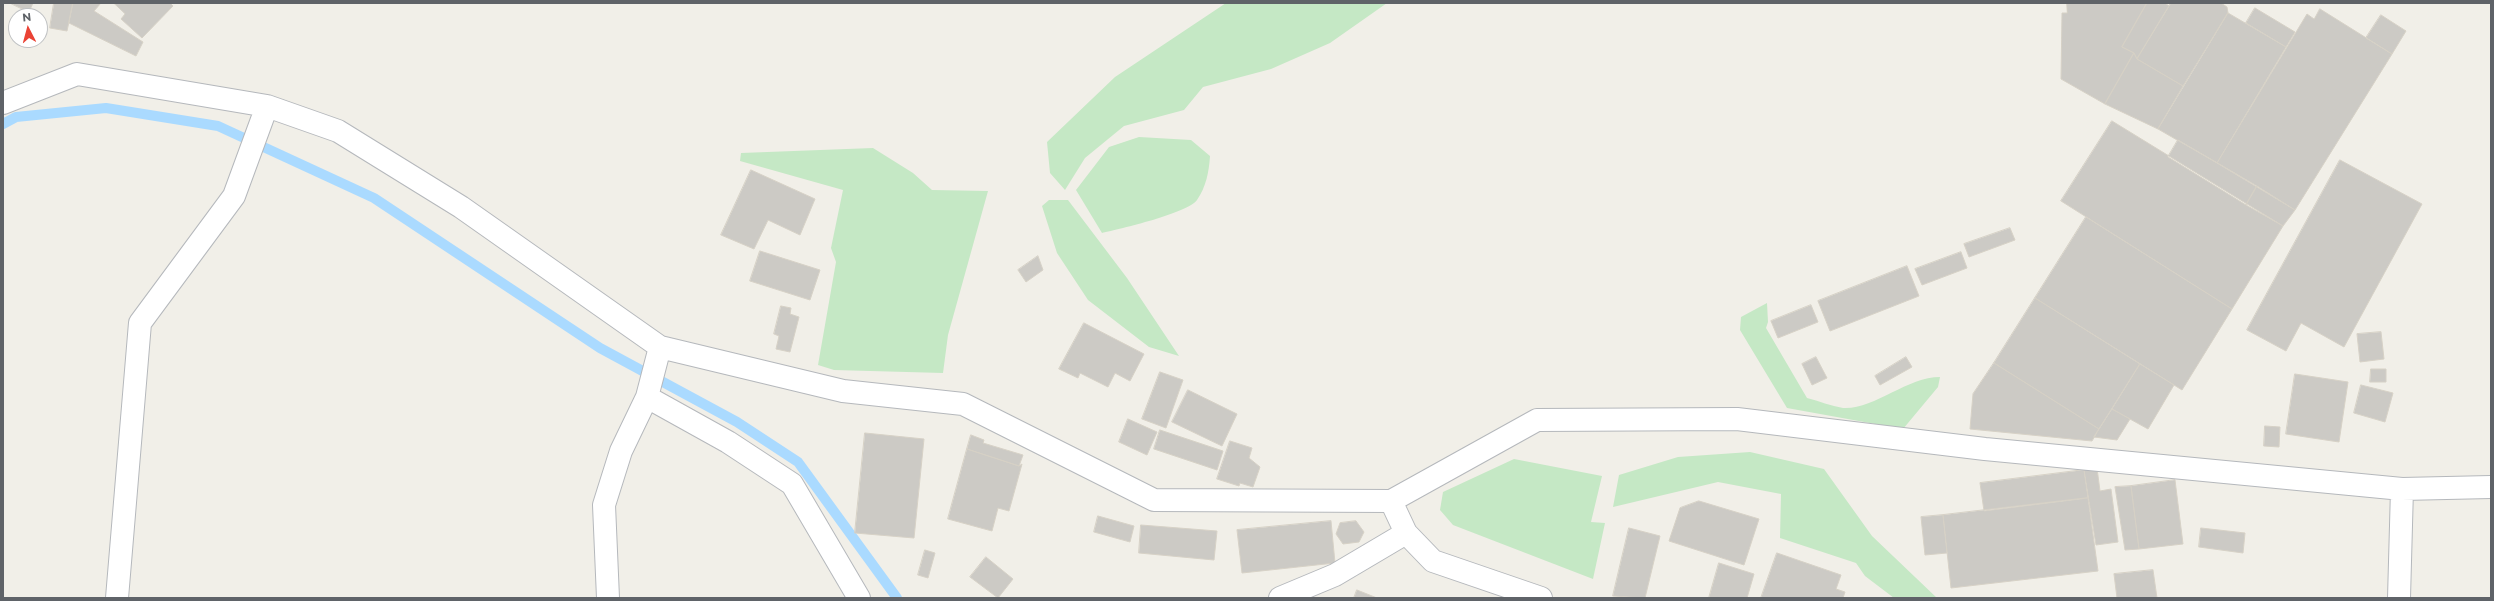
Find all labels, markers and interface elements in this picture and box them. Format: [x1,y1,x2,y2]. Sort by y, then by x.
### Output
north arrow [8,8,48,48]
text: N [22,10,32,24]

